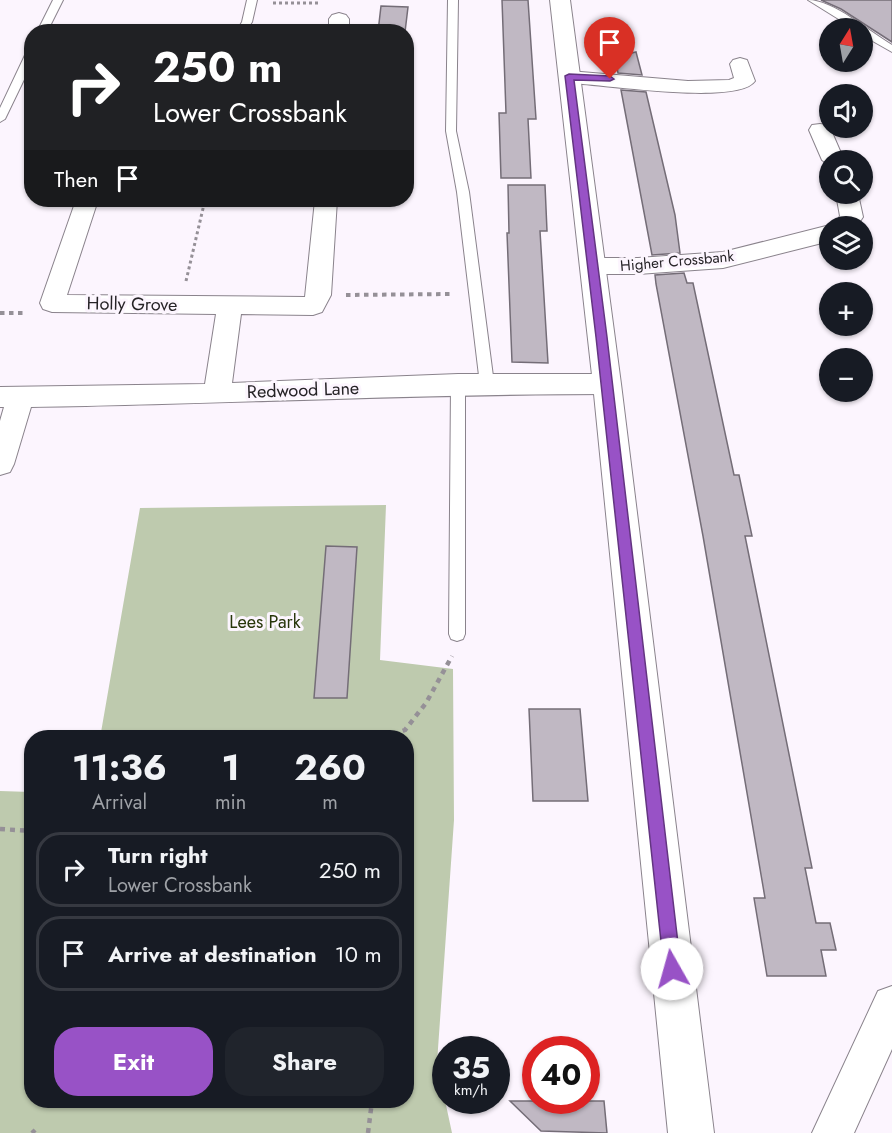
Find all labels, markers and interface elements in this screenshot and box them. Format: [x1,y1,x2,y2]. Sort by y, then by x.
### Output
pin [584,17,635,79]
north arrow [819,18,873,72]
map controls [819,18,873,402]
icon: arrive [593,26,626,59]
text: 250 m [153,37,283,98]
icon: right [54,48,132,126]
button: sound [819,84,873,138]
text: Lower Crossbank [153,93,347,132]
button: search [819,150,873,204]
icon: arrive [111,162,144,195]
text: Then [54,163,99,195]
button: layers [819,216,873,270]
street label: Higher Crossbank [619,245,735,277]
button: + [819,282,873,336]
street label: Holly Grove [86,290,178,318]
button: − [819,348,873,402]
street label: Redwood Lane [246,375,360,405]
park label: Lees Park [229,609,301,635]
text: 11:36 [72,741,167,793]
text: 1 [221,741,240,793]
text: 260 [294,741,366,793]
text: Arrival [92,788,147,817]
text: min [215,788,246,817]
text: m [322,788,338,817]
text: Turn right [108,839,208,871]
icon: right [57,853,90,886]
text: 250 m [319,854,381,886]
text: Lower Crossbank [108,871,252,900]
icon: arrive [57,937,90,970]
position arrow [640,937,704,1001]
text: Arrive at destination [108,938,317,970]
text: 10 m [335,938,382,970]
button: Exit [54,1027,213,1096]
button: Share [225,1027,384,1096]
speed limit sign: 40 [522,1036,600,1114]
text: 35 [452,1046,490,1089]
text: km/h [454,1079,488,1101]

